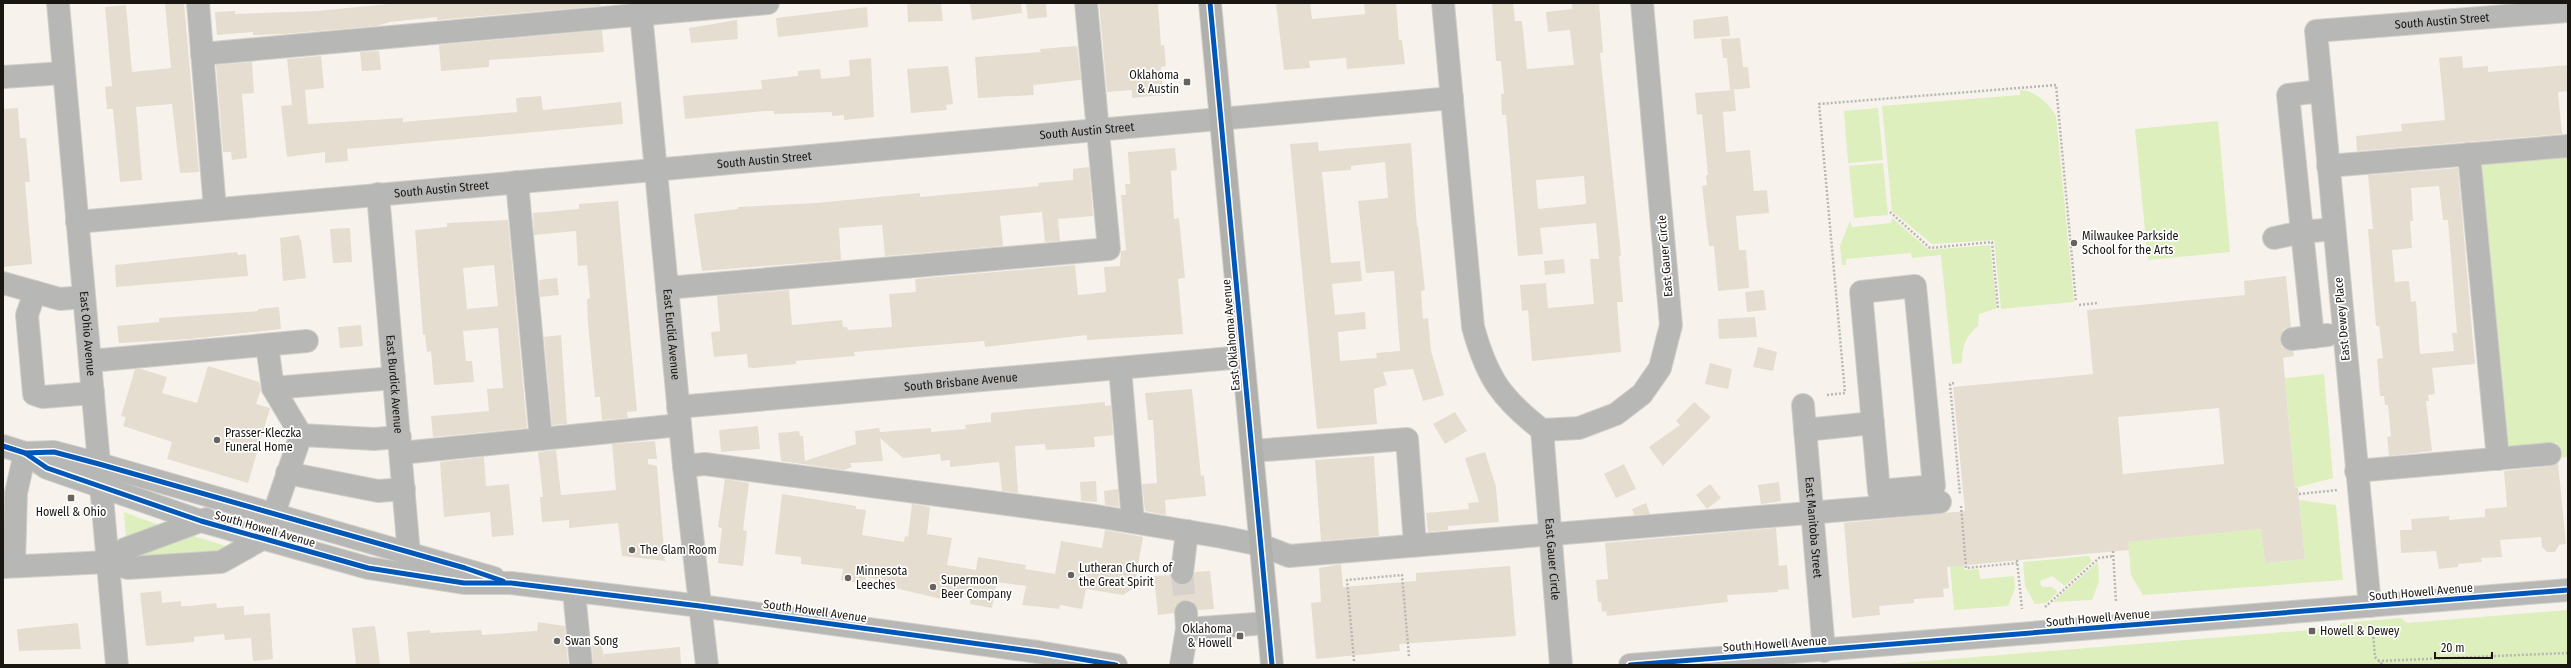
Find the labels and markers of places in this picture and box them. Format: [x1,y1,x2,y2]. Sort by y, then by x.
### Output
place label: Oklahoma & Austin [1129,68,1179,96]
marker: Oklahoma & Austin [1182,77,1192,87]
place label: Milwaukee Parkside School for the Arts [2082,229,2179,257]
marker: Milwaukee Parkside School for the Arts [2069,238,2079,248]
place label: Prasser-Kleczka Funeral Home [225,426,302,454]
marker: Prasser-Kleczka Funeral Home [212,435,222,445]
marker: Howell & Ohio [66,493,76,503]
place label: Howell & Ohio [36,505,106,519]
place label: The Glam Room [640,543,717,557]
marker: The Glam Room [627,545,637,555]
place label: Lutheran Church of the Great Spirit [1079,561,1173,589]
place label: Minnesota Leeches [856,564,907,592]
marker: Lutheran Church of the Great Spirit [1066,570,1076,580]
marker: Minnesota Leeches [843,573,853,583]
place label: Supermoon Beer Company [941,573,1012,601]
marker: Supermoon Beer Company [928,582,938,592]
place label: Oklahoma & Howell [1182,622,1232,650]
place label: Howell & Dewey [2320,624,2400,638]
marker: Howell & Dewey [2307,626,2317,636]
marker: Oklahoma & Howell [1235,631,1245,641]
place label: Swan Song [565,634,618,648]
marker: Swan Song [552,636,562,646]

